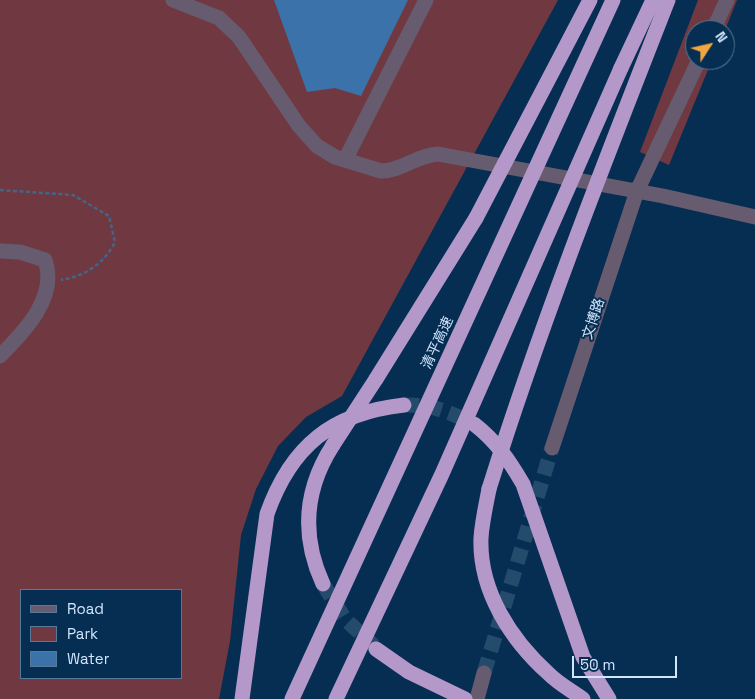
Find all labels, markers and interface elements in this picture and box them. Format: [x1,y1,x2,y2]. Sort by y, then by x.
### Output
north arrow [685,20,735,70]
text: N [711,28,732,46]
street label: 文博路 [580,296,608,342]
street label: 清平高速 [419,314,457,372]
legend [20,589,182,679]
text: Road [67,599,104,618]
text: Park [67,624,98,643]
scale bar [575,646,680,678]
text: Water [67,649,109,668]
text: 50 m [580,655,615,674]

